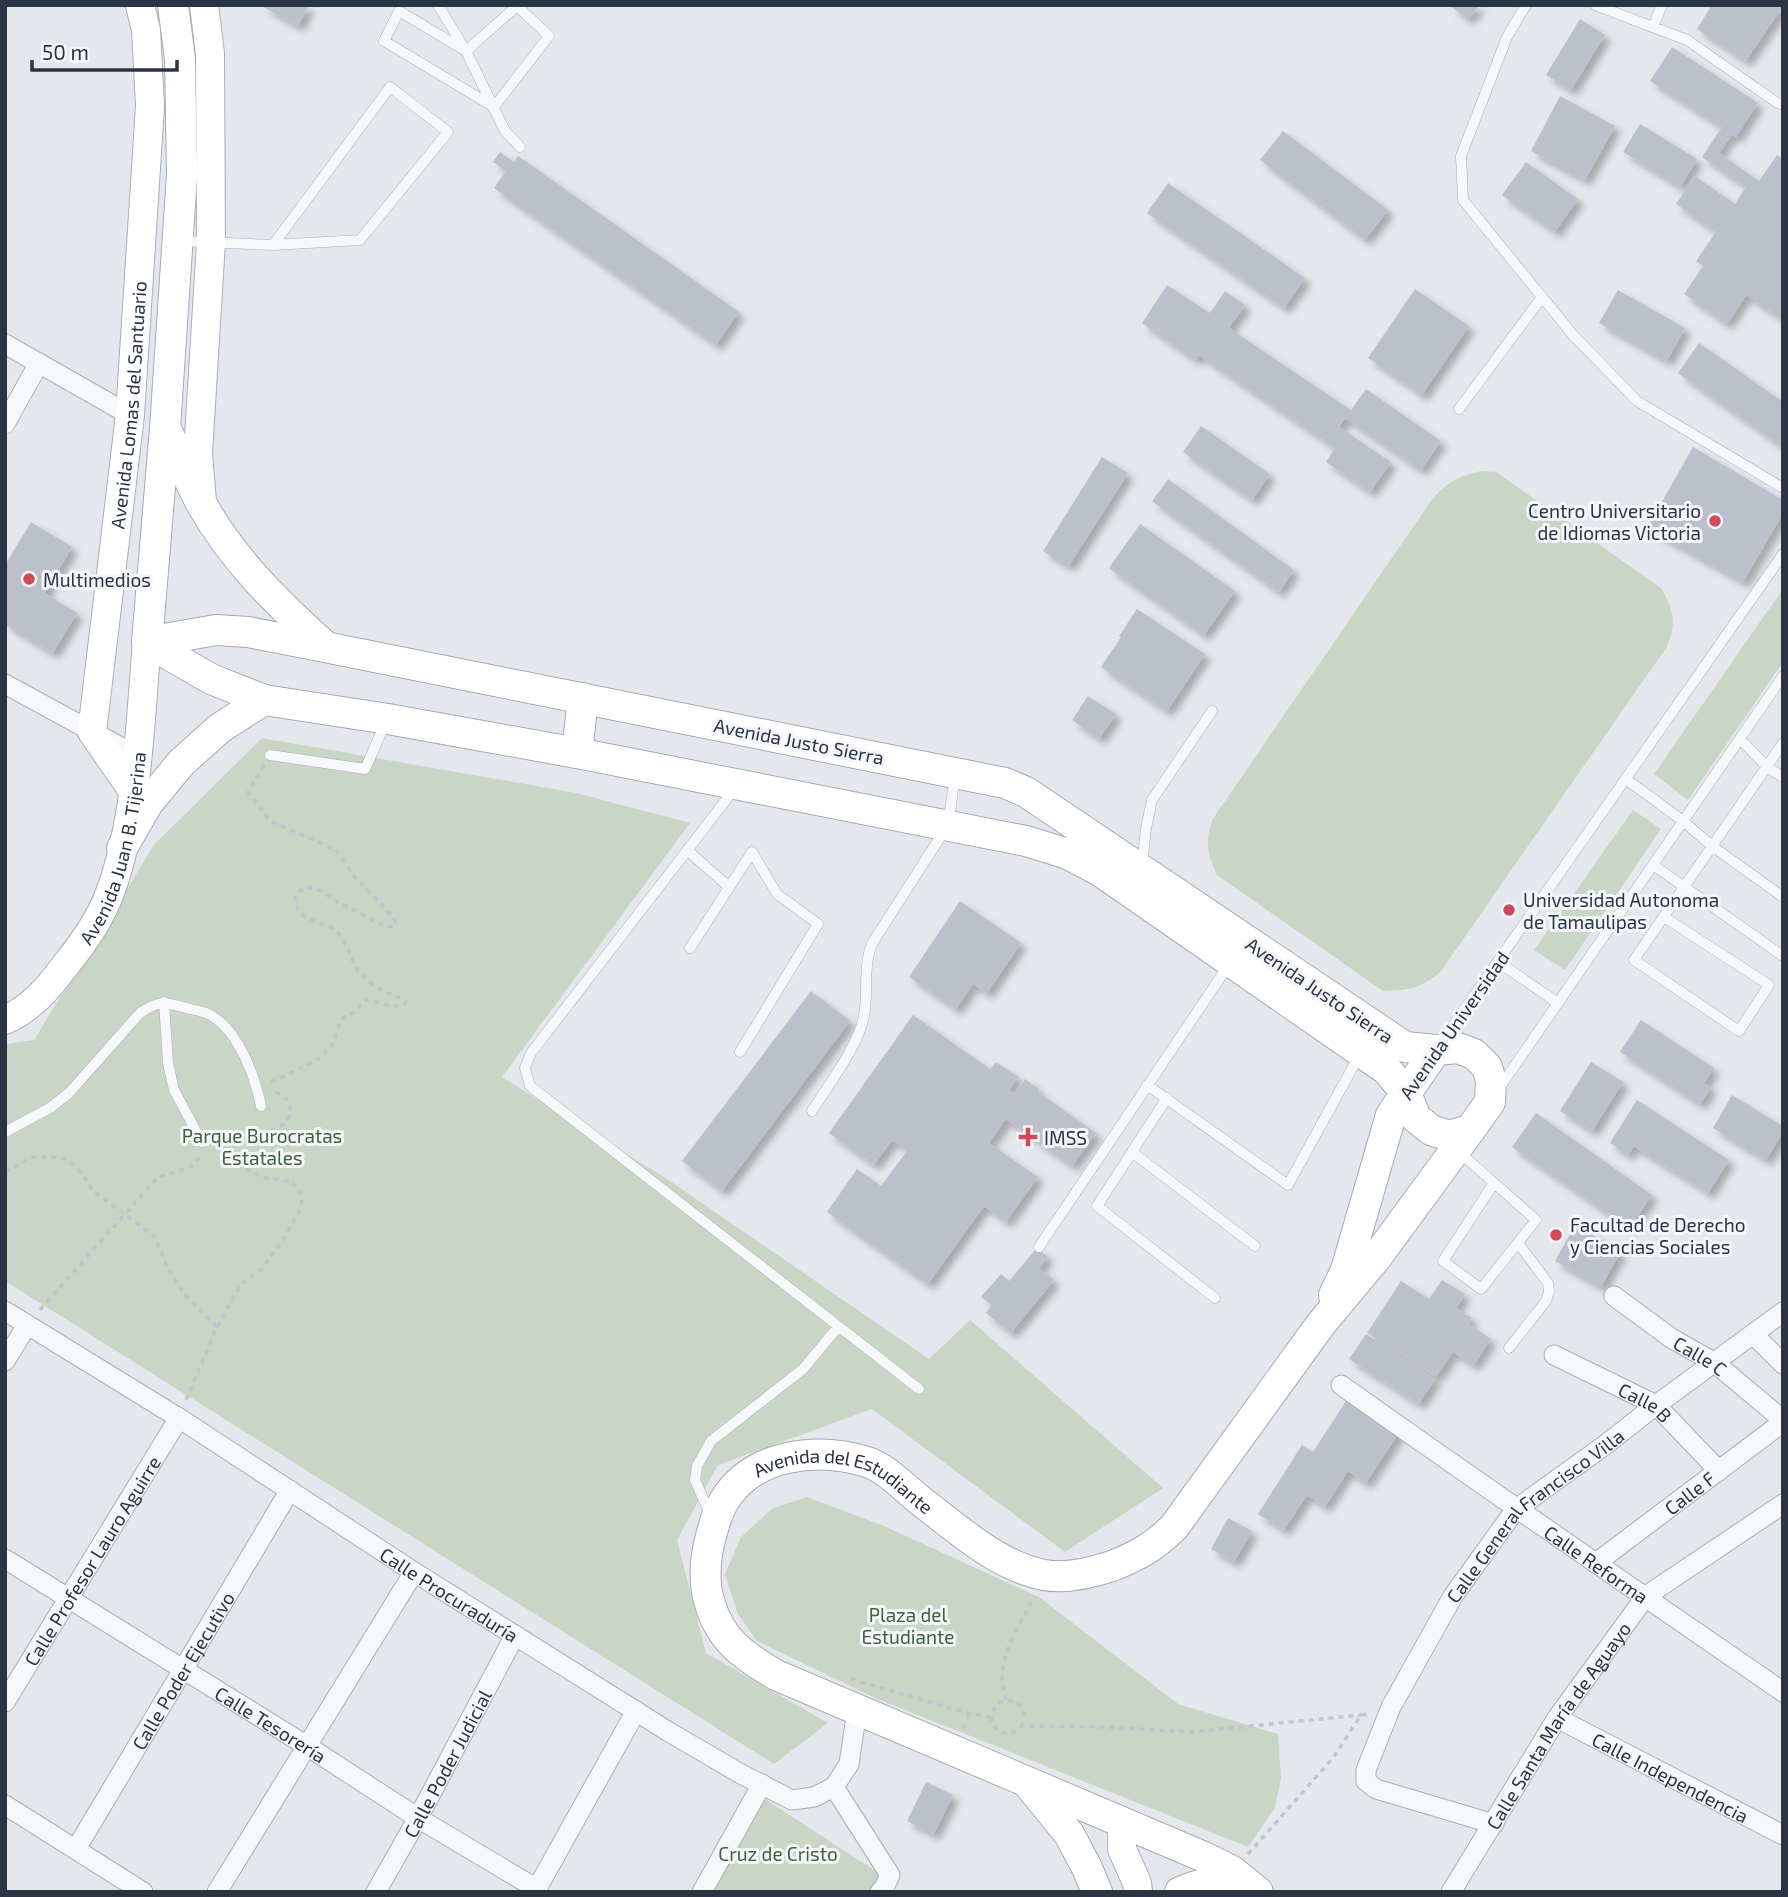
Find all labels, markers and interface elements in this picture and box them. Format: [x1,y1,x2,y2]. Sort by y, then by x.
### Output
scale bar [32,28,177,72]
text: 50 m [42,39,89,64]
street label: Avenida Lomas del Santuario [105,280,150,530]
place label: Centro Universitario de Idiomas Victoria [1528,499,1701,544]
marker: Centro Universitario de Idiomas Victoria [1707,513,1723,529]
place label: Multimedios [43,568,151,591]
marker: Multimedios [21,571,37,587]
street label: Avenida Justo Sierra [712,713,886,769]
street label: Avenida Juan B. Tijerina [74,751,150,948]
place label: Universidad Autonoma de Tamaulipas [1523,888,1719,933]
marker: Universidad Autonoma de Tamaulipas [1501,902,1517,918]
street label: Avenida Justo Sierra [1242,932,1398,1048]
street label: Avenida Universidad [1394,946,1514,1104]
park label: Parque Burocratas Estatales [182,1124,342,1169]
place label: IMSS [1044,1126,1087,1149]
marker: IMSS [1018,1127,1038,1147]
place label: Facultad de Derecho y Ciencias Sociales [1570,1213,1746,1258]
marker: Facultad de Derecho y Ciencias Sociales [1548,1227,1564,1243]
street label: Calle C [1670,1331,1732,1380]
street label: Calle B [1615,1377,1677,1427]
street label: Calle General Francisco Villa [1441,1423,1628,1607]
street label: Avenida del Estudiante [749,1443,938,1518]
street label: Calle Profesor Lauro Aguirre [19,1451,165,1670]
street label: Calle F [1660,1466,1719,1519]
street label: Calle Reforma [1540,1520,1653,1608]
street label: Calle Procuraduría [376,1542,523,1646]
street label: Calle Poder Ejecutivo [127,1587,238,1754]
park label: Plaza del Estudiante [862,1603,954,1648]
street label: Calle Santa María de Aguayo [1481,1617,1635,1833]
street label: Calle Tesorería [211,1681,331,1767]
street label: Calle Poder Judicial [398,1685,496,1841]
street label: Calle Independencia [1589,1727,1753,1827]
park label: Cruz de Cristo [718,1842,838,1865]

